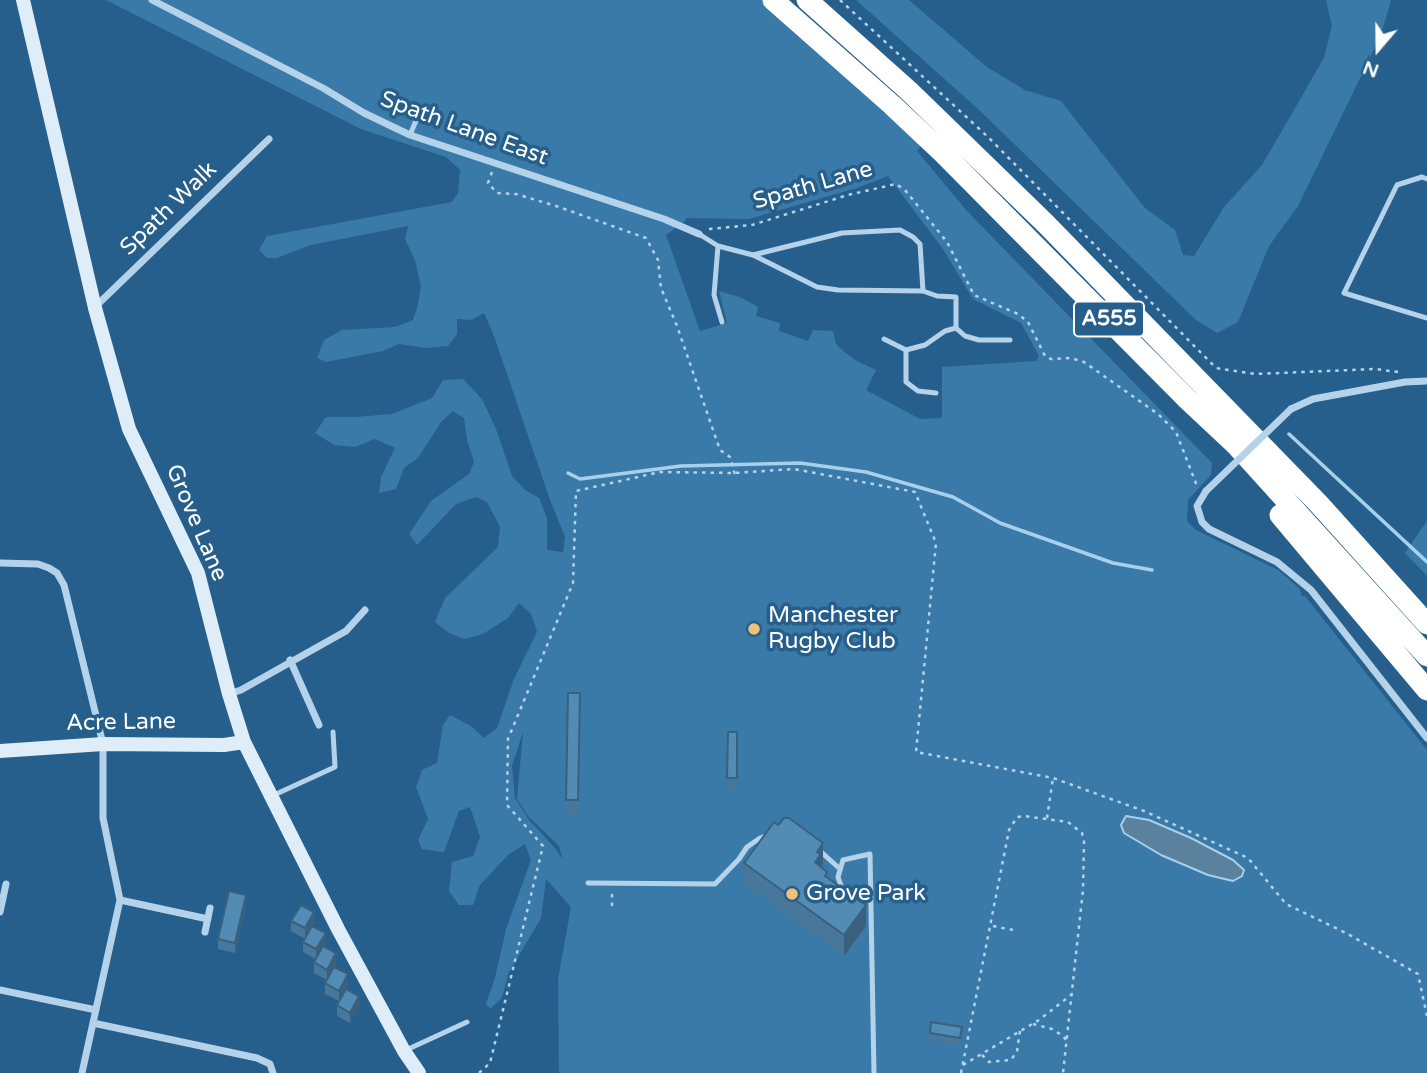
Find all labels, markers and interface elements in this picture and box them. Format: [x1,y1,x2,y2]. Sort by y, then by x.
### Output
north arrow [1343,14,1413,84]
text: N [1360,56,1382,82]
street label: Spath Lane East [376,86,552,172]
street label: Spath Walk [115,156,223,262]
street label: Spath Lane [750,156,876,216]
road number: A555 [1074,302,1144,336]
street label: Grove Lane [159,461,233,585]
place label: Manchester Rugby Club [768,602,898,656]
marker: Manchester Rugby Club [746,621,762,637]
street label: Acre Lane [66,708,176,738]
place label: Grove Park [806,880,926,908]
marker: Grove Park [784,886,800,902]

